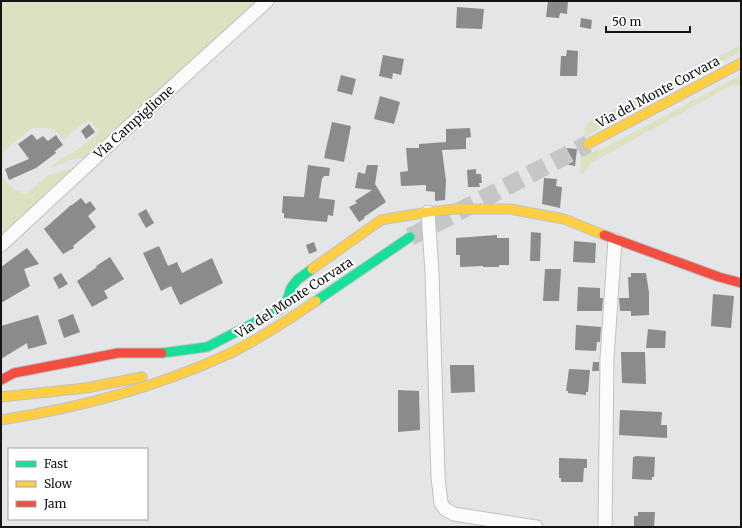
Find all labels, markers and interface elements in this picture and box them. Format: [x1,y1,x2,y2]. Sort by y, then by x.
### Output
scale bar [606,8,690,34]
text: 50 m [612,14,641,29]
street label: Via del Monte Corvara [593,52,723,132]
street label: Via Campiglione [90,81,178,163]
street label: Via del Monte Corvara [231,254,356,343]
legend [8,448,148,520]
text: Fast [44,456,68,471]
text: Slow [44,476,73,491]
text: Jam [43,496,67,511]

